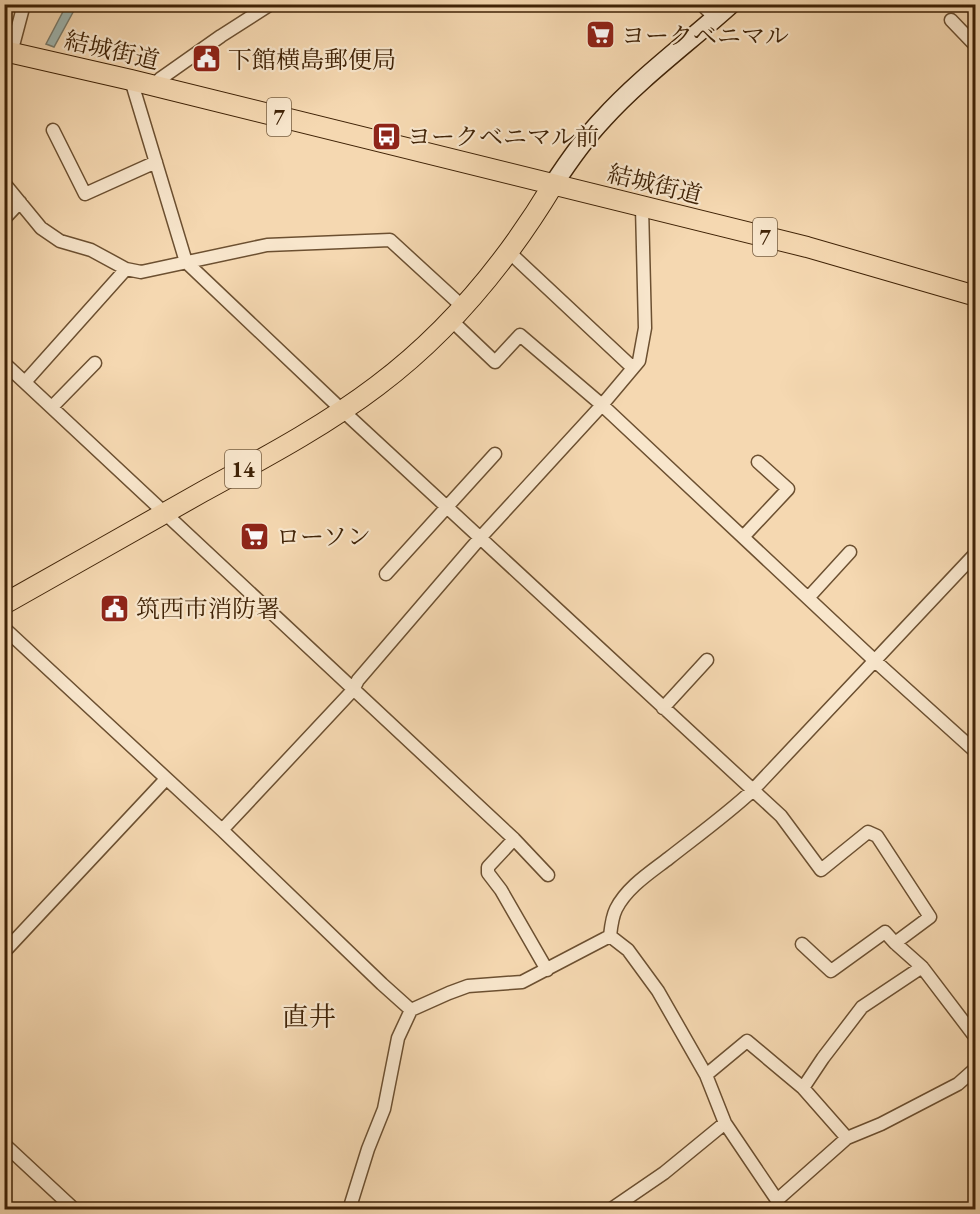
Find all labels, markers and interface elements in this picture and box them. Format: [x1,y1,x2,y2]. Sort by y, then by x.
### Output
supermarket icon: ヨークベニマル [584,19,616,51]
place label: ヨークベニマル [621,20,789,51]
street label: 結城街道 [62,24,162,76]
public building icon: 下館横島郵便局 [191,43,223,75]
place label: 下館横島郵便局 [228,44,396,75]
road number: 7 [267,98,291,136]
bus stop icon: ヨークベニマル前 [370,120,402,152]
place label: ヨークベニマル前 [407,121,599,152]
street label: 結城街道 [605,157,705,211]
road number: 7 [753,218,777,256]
road number: 14 [225,450,261,488]
supermarket icon: ローソン [239,520,271,552]
place label: ローソン [276,521,371,552]
public building icon: 筑西市消防署 [99,592,131,624]
place label: 筑西市消防署 [136,593,280,624]
district label: 直井 [282,999,336,1034]

